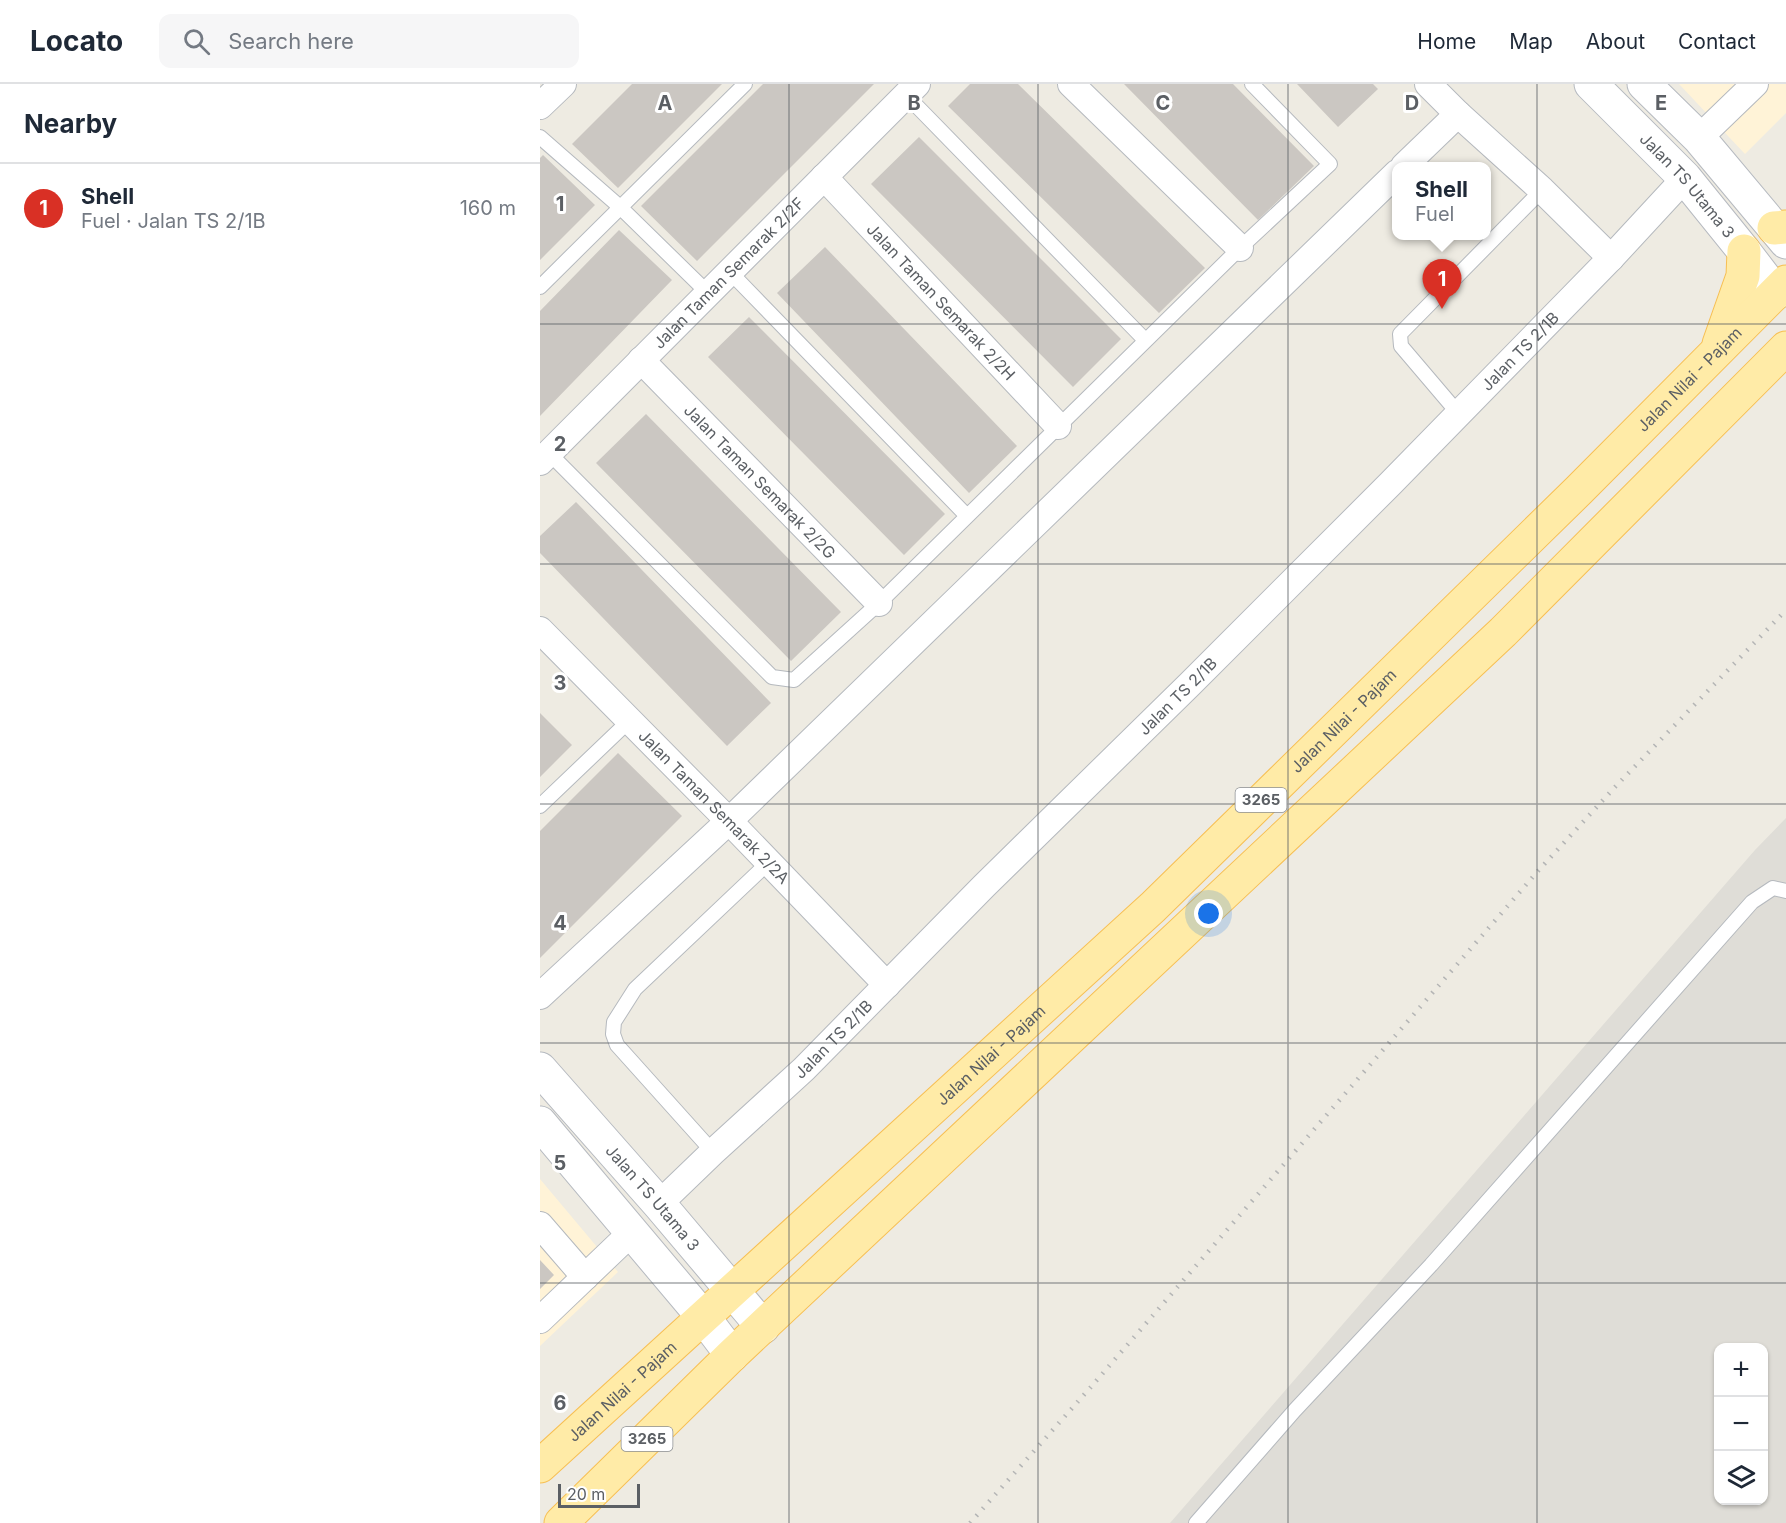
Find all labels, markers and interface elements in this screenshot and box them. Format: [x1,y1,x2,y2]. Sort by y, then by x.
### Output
search box [159,14,579,68]
text: Locato [30,24,123,58]
icon: search [180,25,213,58]
text: Search here [228,28,354,54]
text: Home [1417,29,1476,54]
text: Map [1509,29,1553,54]
text: About [1586,29,1645,54]
text: Contact [1678,29,1756,54]
text: A [658,91,673,115]
text: B [907,91,921,115]
text: C [1156,91,1170,115]
text: D [1405,91,1419,115]
text: E [1655,91,1667,115]
text: Nearby [24,108,117,139]
street label: Jalan TS Utama 3 [1636,129,1739,242]
popup [1392,162,1491,240]
text: Shell [1415,176,1468,202]
text: Shell [81,183,134,209]
text: 1 [556,192,564,216]
street label: Jalan Taman Semarak 2/2F [649,193,808,353]
text: 1 [39,196,48,220]
text: 160 m [460,196,516,220]
text: Fuel [1415,202,1454,226]
text: Fuel · Jalan TS 2/1B [81,209,266,233]
street label: Jalan Taman Semarak 2/2H [863,219,1020,384]
pin: 1 [1422,260,1462,309]
street label: Jalan TS 2/1B [1477,307,1563,395]
street label: Jalan Nilai - Pajam [1633,323,1746,436]
street label: Jalan Taman Semarak 2/2G [680,400,840,563]
text: 2 [554,432,566,456]
street label: Jalan TS 2/1B [1134,653,1221,739]
street label: Jalan Nilai - Pajam [1286,665,1400,777]
text: 3 [554,671,566,695]
street label: Jalan Taman Semarak 2/2A [634,726,794,888]
road number: 3265 [1236,788,1286,812]
your location [1194,899,1223,928]
text: 4 [553,911,567,935]
street label: Jalan TS 2/1B [790,996,876,1083]
street label: Jalan Nilai - Pajam [932,1000,1049,1110]
street label: Jalan TS Utama 3 [601,1141,704,1255]
text: 5 [554,1151,566,1175]
street label: Jalan Nilai - Pajam [564,1337,680,1446]
map controls [1714,1343,1768,1505]
button: + [1714,1343,1768,1397]
text: 6 [554,1391,567,1415]
button: − [1714,1397,1768,1451]
road number: 3265 [622,1427,672,1451]
button: layers [1714,1451,1768,1505]
scale bar [558,1481,640,1508]
text: 20 m [567,1484,605,1504]

